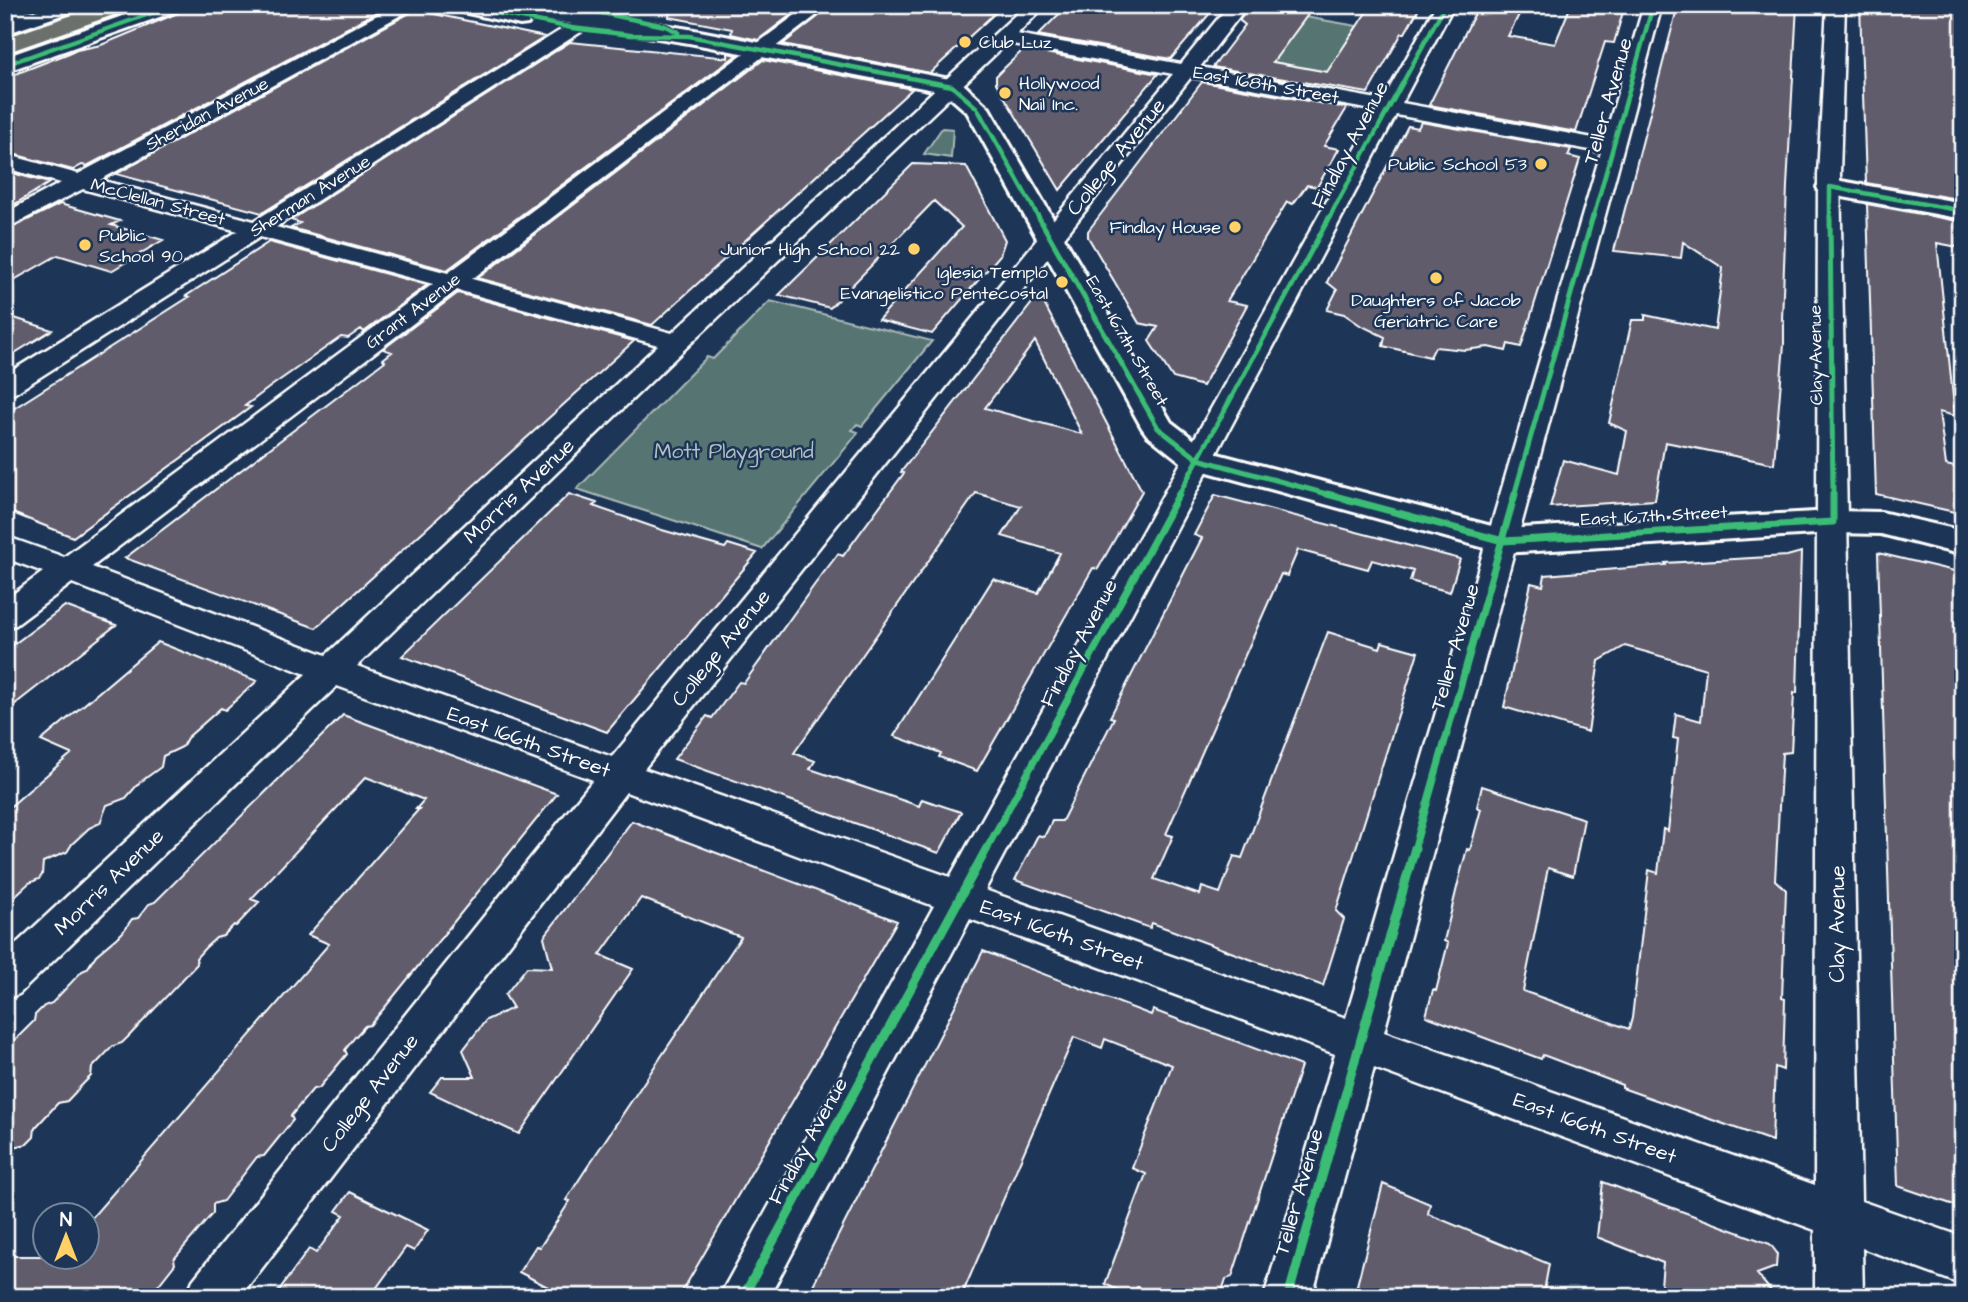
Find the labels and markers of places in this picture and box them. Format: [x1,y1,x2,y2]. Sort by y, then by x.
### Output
place label: Club Luz [979,30,1052,55]
marker: Club Luz [957,34,973,50]
place label: Hollywood Nail Inc. [1019,71,1100,117]
marker: Hollywood Nail Inc. [997,85,1013,101]
place label: Public School 53 [1388,152,1527,177]
marker: Public School 53 [1533,156,1549,172]
place label: Findlay House [1110,215,1221,241]
marker: Findlay House [1227,219,1243,235]
place label: Public School 90 [99,223,183,269]
marker: Public School 90 [77,237,93,253]
place label: Junior High School 22 [721,237,901,263]
marker: Junior High School 22 [906,241,922,257]
place label: Iglesia Templo Evangelistico Pentecostal [840,260,1048,307]
marker: Daughters of Jacob Geriatric Care [1428,270,1444,286]
marker: Iglesia Templo Evangelistico Pentecostal [1054,274,1070,290]
place label: Daughters of Jacob Geriatric Care [1351,288,1521,334]

